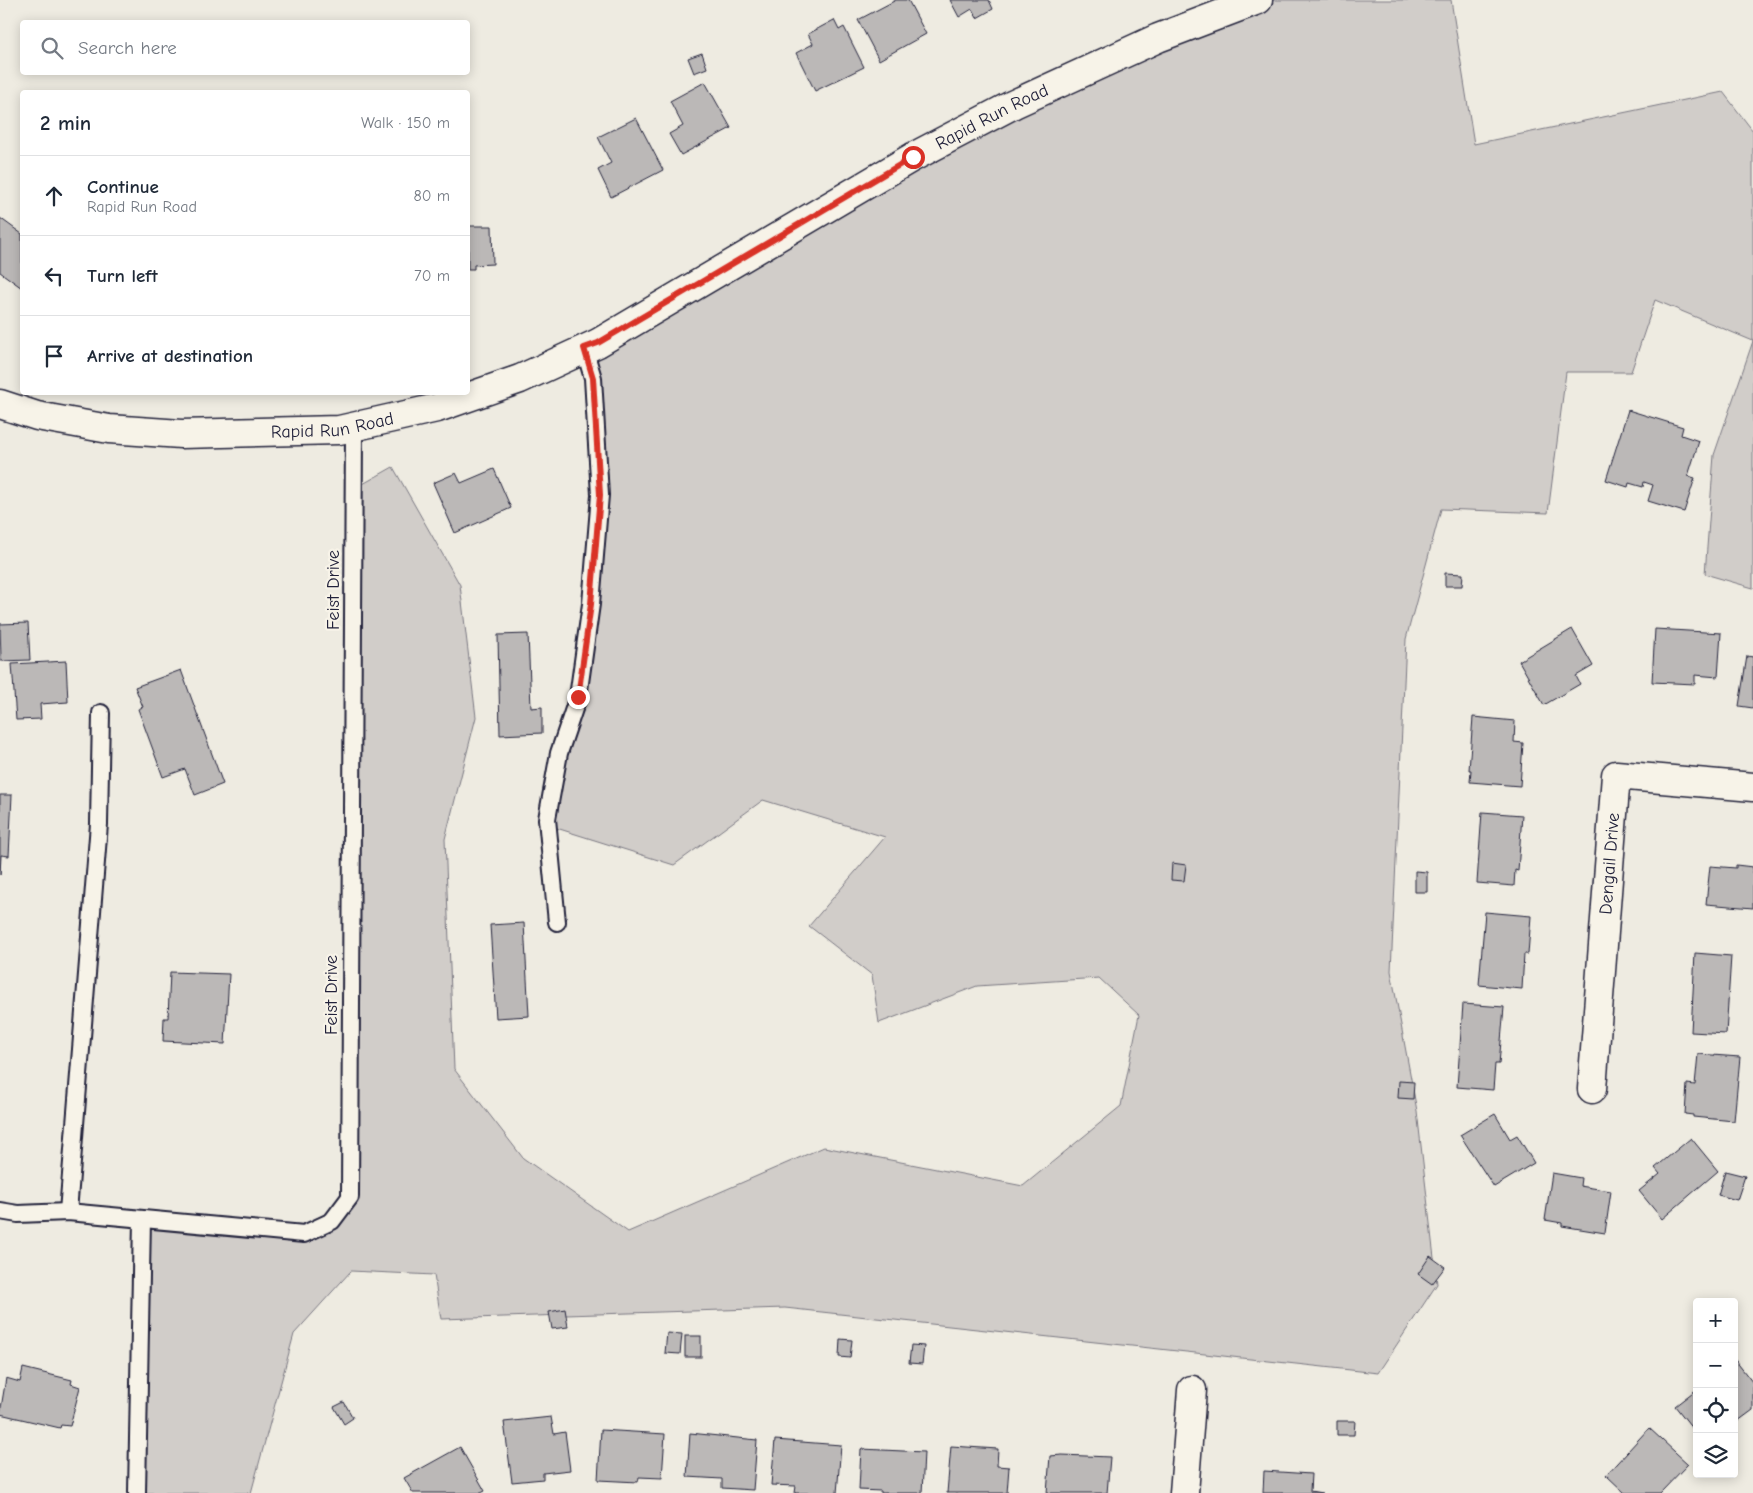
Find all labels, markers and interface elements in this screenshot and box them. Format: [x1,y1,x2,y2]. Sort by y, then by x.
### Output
search box [20,20,470,75]
icon: search [38,34,66,62]
text: Search here [78,37,177,59]
street label: Rapid Run Road [932,80,1052,154]
text: 2 min [40,111,91,135]
text: Walk · 150 m [361,114,450,132]
route start [902,146,925,169]
text: Continue [87,176,159,198]
icon: ahead [40,182,68,210]
text: 80 m [413,187,450,205]
text: Rapid Run Road [87,198,197,216]
icon: left [40,262,68,290]
text: Turn left [87,265,158,287]
text: 70 m [414,267,450,285]
icon: arrive [40,342,68,370]
text: Arrive at destination [87,345,253,367]
street label: Rapid Run Road [271,408,396,443]
street label: Feist Drive [323,550,344,630]
route end [567,686,590,709]
street label: Dengail Drive [1595,812,1624,915]
street label: Feist Drive [321,955,342,1035]
map controls [1693,1298,1738,1478]
button: + [1693,1298,1738,1343]
button: − [1693,1343,1738,1388]
button: locate [1693,1388,1738,1433]
button: layers [1693,1433,1738,1478]

